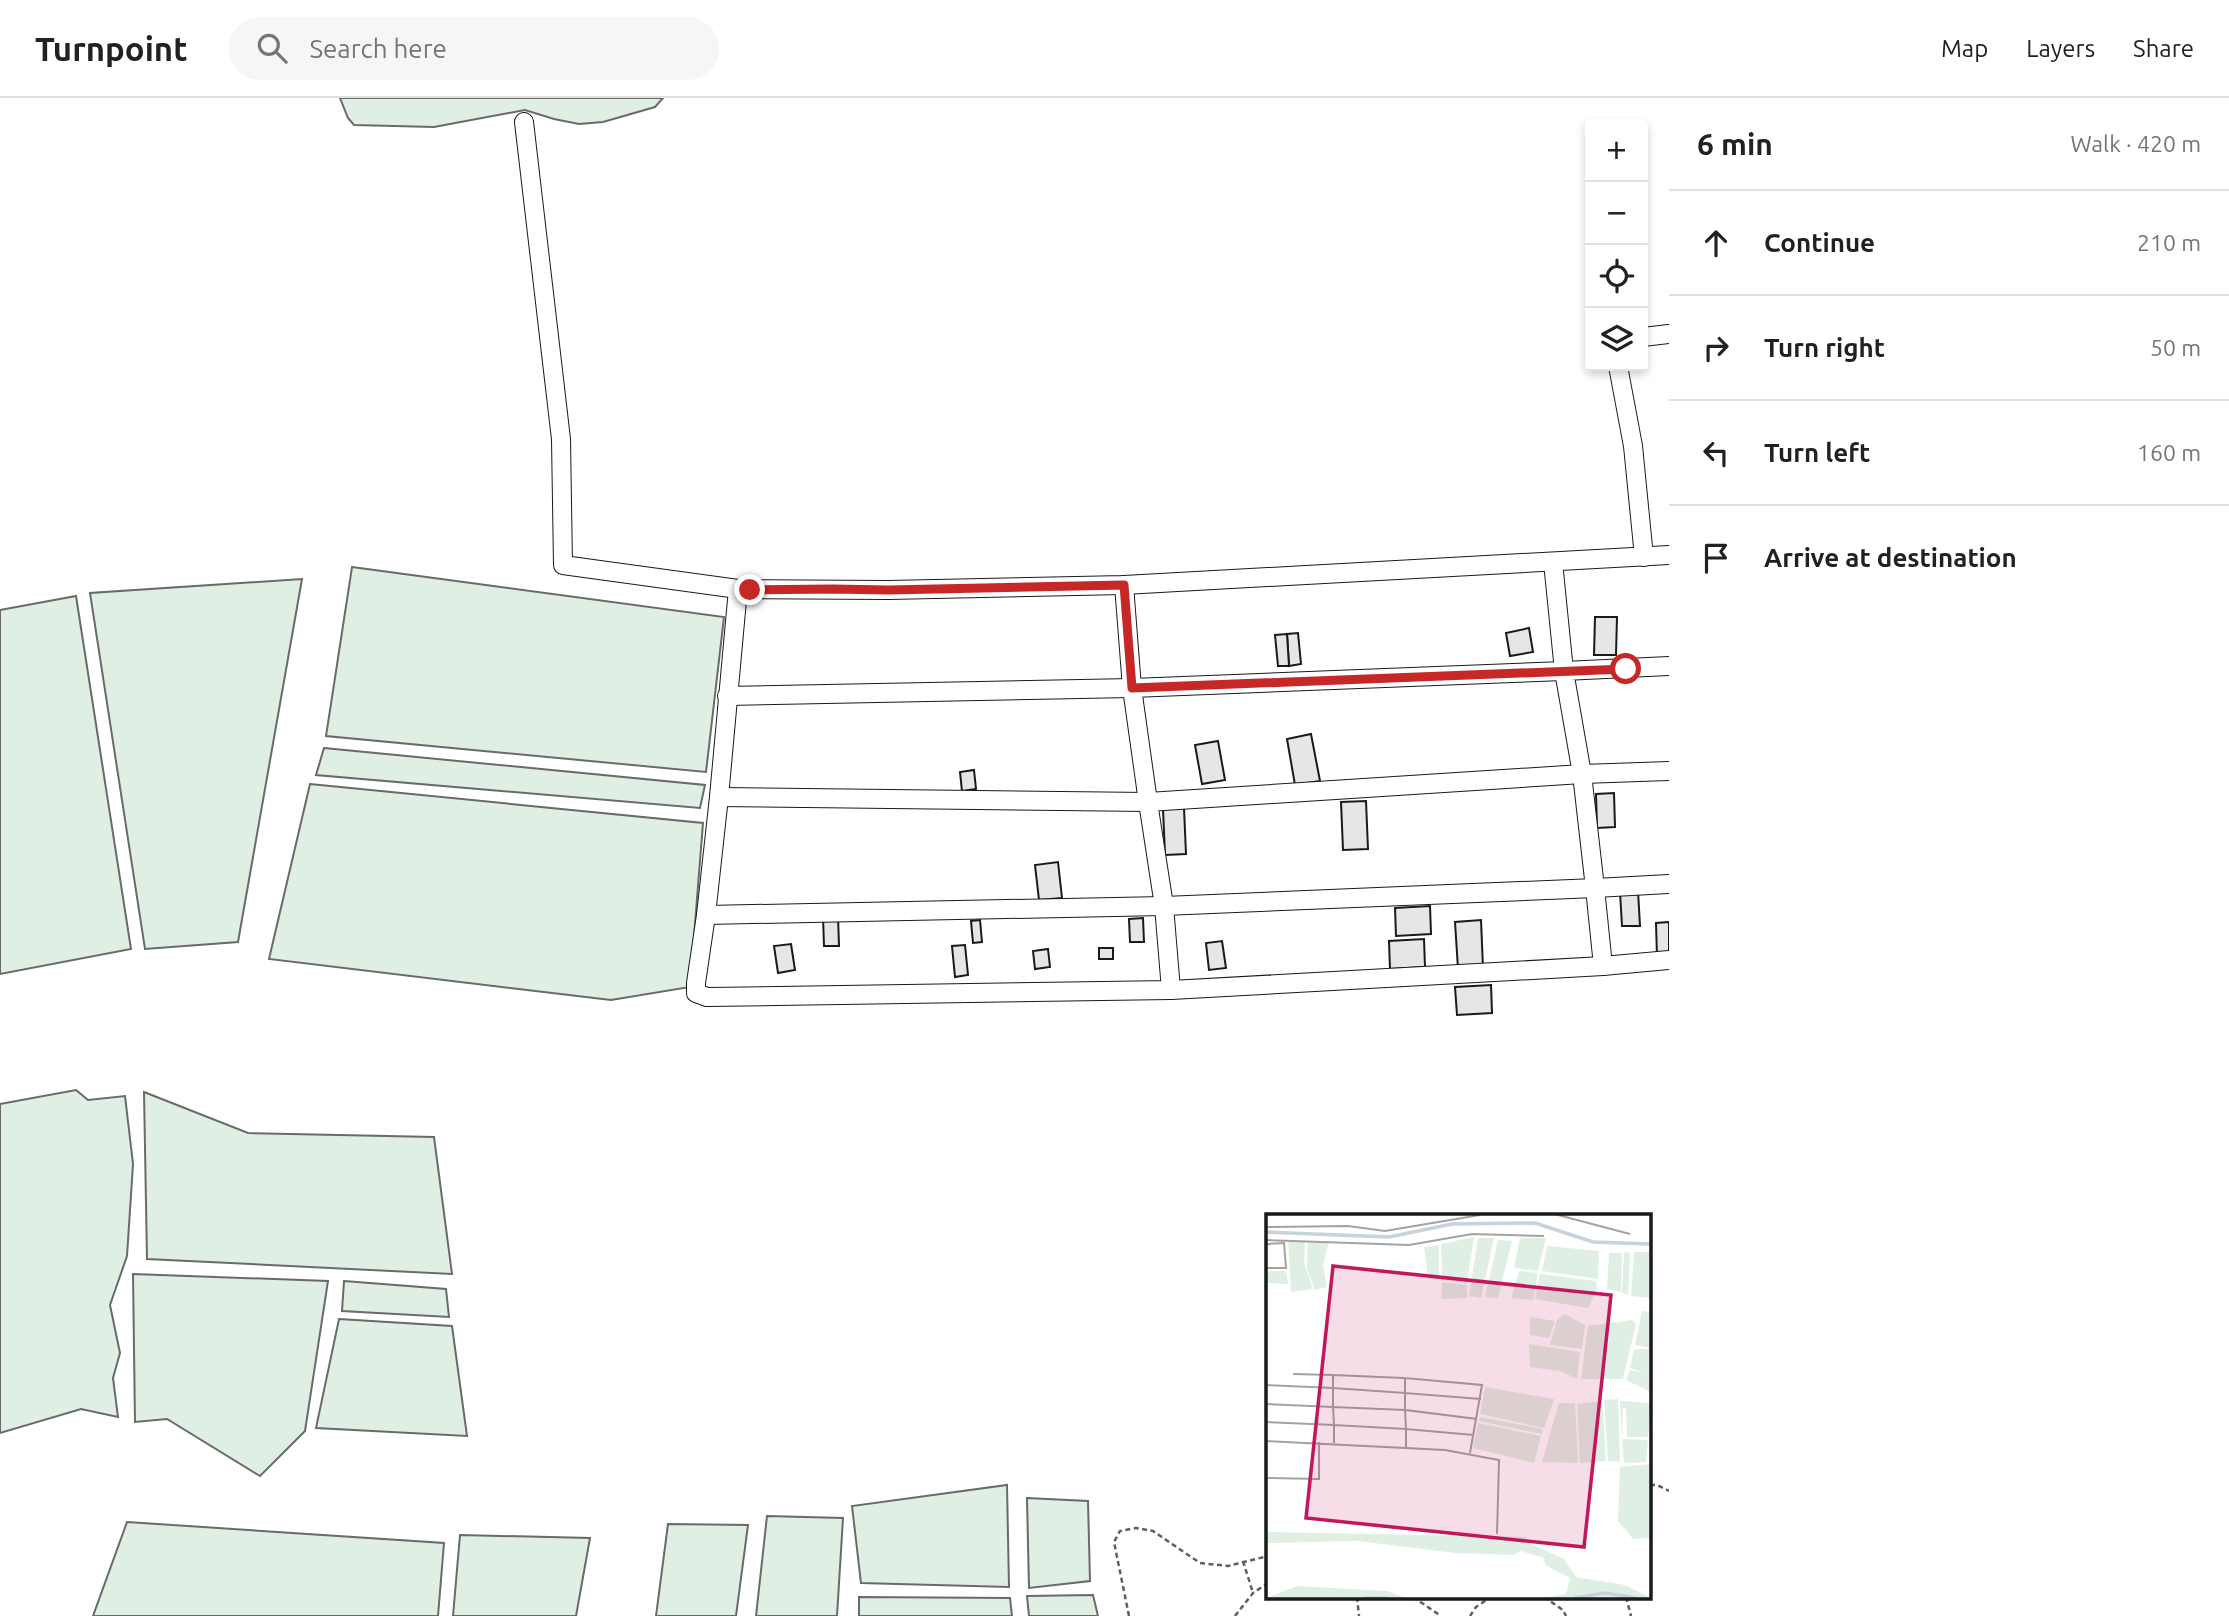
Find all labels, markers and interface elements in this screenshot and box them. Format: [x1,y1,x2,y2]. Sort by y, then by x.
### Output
search box [229,17,719,80]
icon: search [253,29,291,67]
text: Turnpoint [35,30,187,67]
text: Search here [309,34,447,63]
text: Map [1941,35,1988,62]
text: Layers [2026,35,2095,62]
text: Share [2133,35,2194,62]
map controls [1585,119,1648,371]
button: + [1585,119,1648,182]
text: 6 min [1697,127,1773,161]
text: Walk · 420 m [2070,131,2201,156]
button: − [1585,182,1648,245]
icon: ahead [1697,224,1735,262]
text: Continue [1764,228,1875,257]
text: 210 m [2137,230,2201,255]
button: locate [1585,245,1648,308]
button: layers [1585,308,1648,371]
icon: right [1697,329,1735,367]
text: Turn right [1764,333,1885,362]
text: 50 m [2150,335,2201,360]
icon: left [1697,434,1735,472]
text: Turn left [1764,438,1870,467]
text: 160 m [2137,440,2201,465]
icon: arrive [1697,539,1735,577]
text: Arrive at destination [1764,543,2017,572]
route end [734,574,765,605]
route start [1610,653,1641,684]
inset map [1266,1214,1652,1598]

